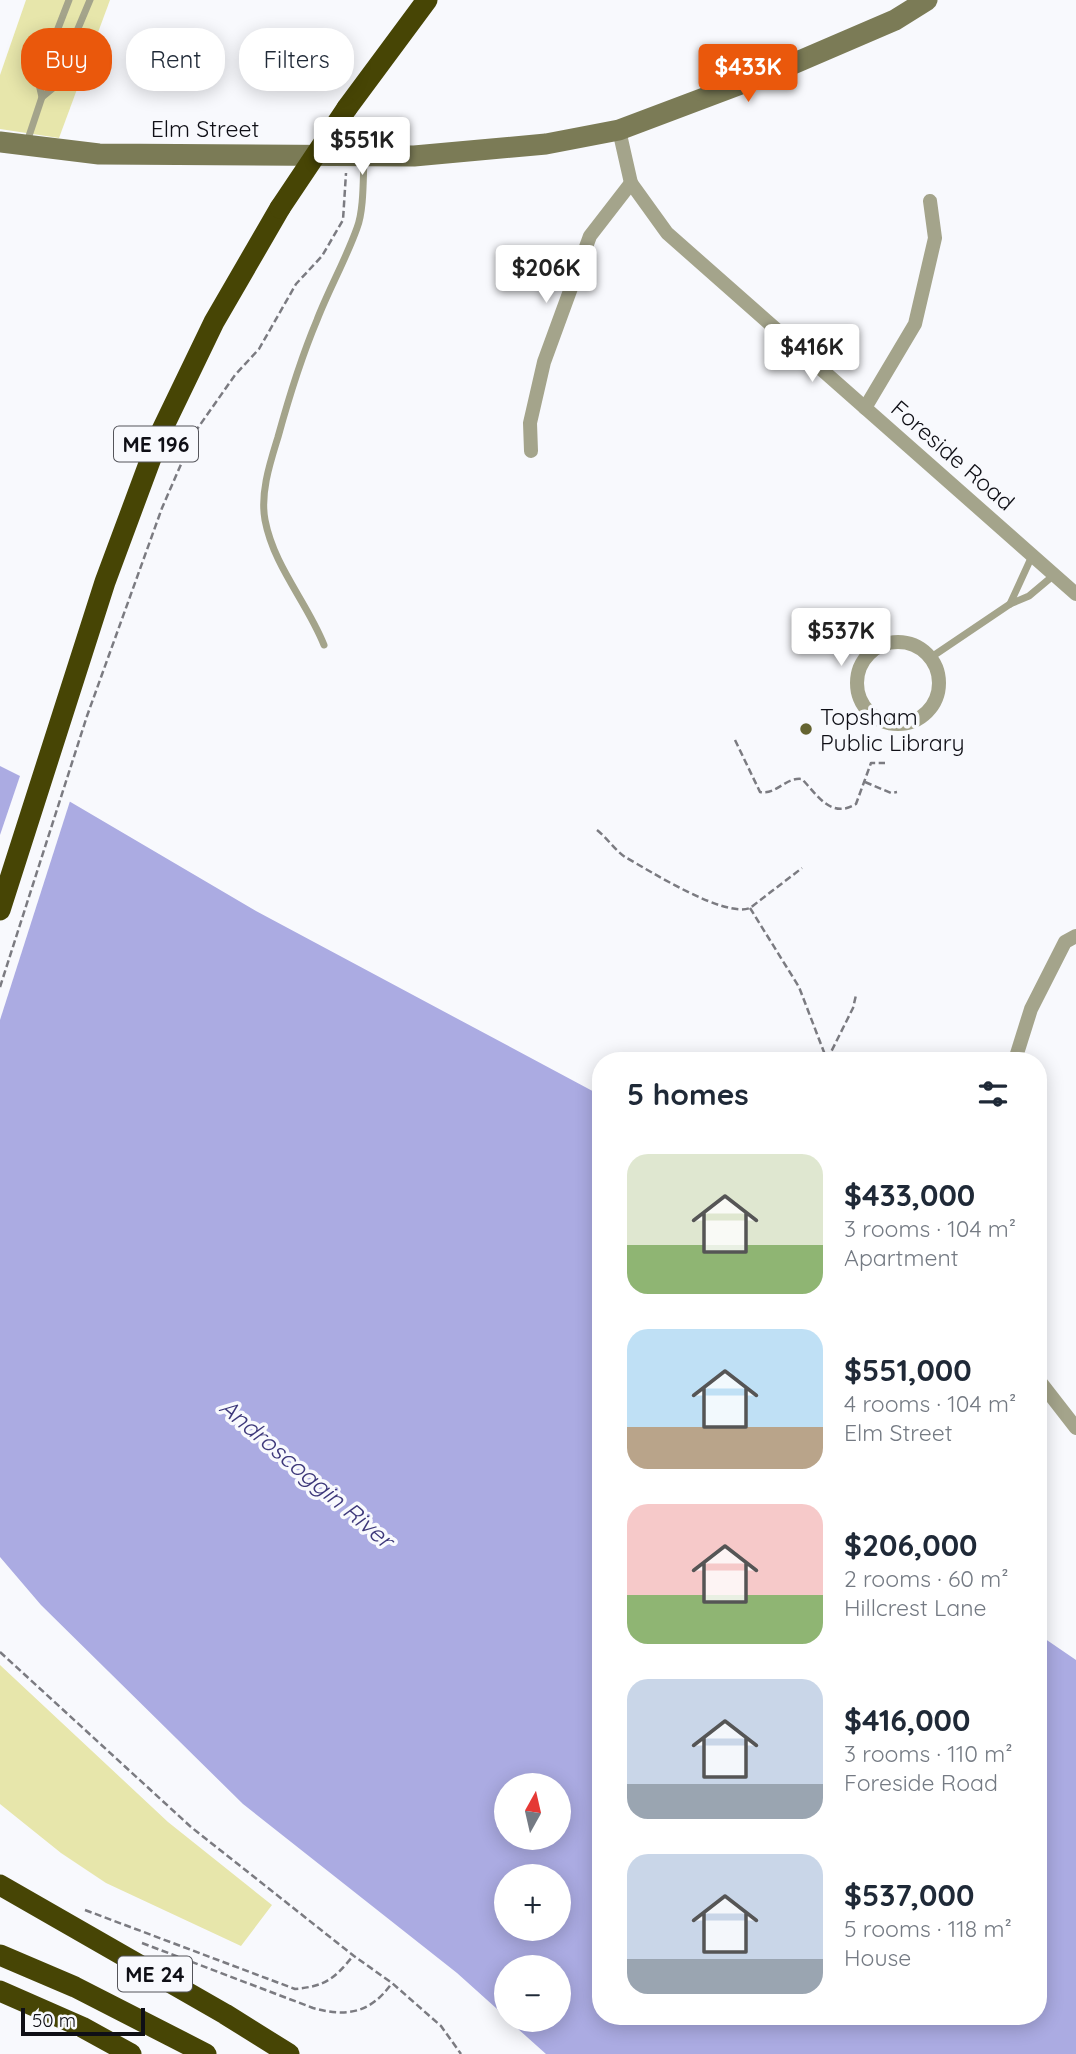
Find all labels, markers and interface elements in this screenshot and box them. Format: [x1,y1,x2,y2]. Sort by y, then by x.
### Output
chip: Buy [21,28,112,91]
chip: Rent [126,28,225,91]
chip: Filters [239,28,354,91]
pin: $433K [699,44,797,104]
text: $433K [714,52,782,81]
street label: Elm Street [151,114,259,143]
pin: $551K [313,118,411,177]
text: $551K [330,125,394,154]
pin: $206K [497,246,595,305]
text: $206K [512,253,580,282]
pin: $416K [763,324,861,384]
text: $416K [780,332,844,361]
street label: Foreside Road [885,394,1021,516]
road number: ME 196 [114,426,198,462]
pin: $537K [792,608,890,668]
text: $537K [807,616,875,645]
place label: Topsham Public Library [820,702,965,757]
marker: Topsham Public Library [798,721,814,737]
text: 5 homes [627,1075,749,1113]
icon: filters [974,1075,1012,1113]
text: $433,000 [844,1176,975,1214]
icon: home [683,1182,767,1266]
text: 3 rooms · 104 m² [844,1214,1016,1243]
text: Apartment [844,1243,958,1272]
text: $551,000 [844,1351,972,1389]
icon: home [683,1357,767,1441]
text: 4 rooms · 104 m² [844,1389,1016,1418]
water label: Androscoggin River [214,1392,402,1556]
text: Elm Street [844,1418,952,1447]
text: $206,000 [844,1526,978,1564]
icon: home [683,1532,767,1616]
text: 2 rooms · 60 m² [844,1564,1009,1593]
text: Hillcrest Lane [844,1593,986,1622]
text: $416,000 [844,1701,970,1739]
icon: home [683,1707,767,1791]
text: 3 rooms · 110 m² [844,1739,1013,1768]
text: Foreside Road [844,1768,998,1797]
north arrow [494,1773,570,1850]
map controls [494,1773,571,2032]
button: + [494,1864,571,1941]
text: $537,000 [844,1876,974,1914]
icon: home [683,1882,767,1966]
text: 5 rooms · 118 m² [844,1914,1012,1943]
text: House [844,1943,911,1972]
button: − [494,1955,571,2032]
road number: ME 24 [118,1956,192,1992]
scale bar [21,2005,145,2037]
text: 50 m [32,2008,76,2032]

